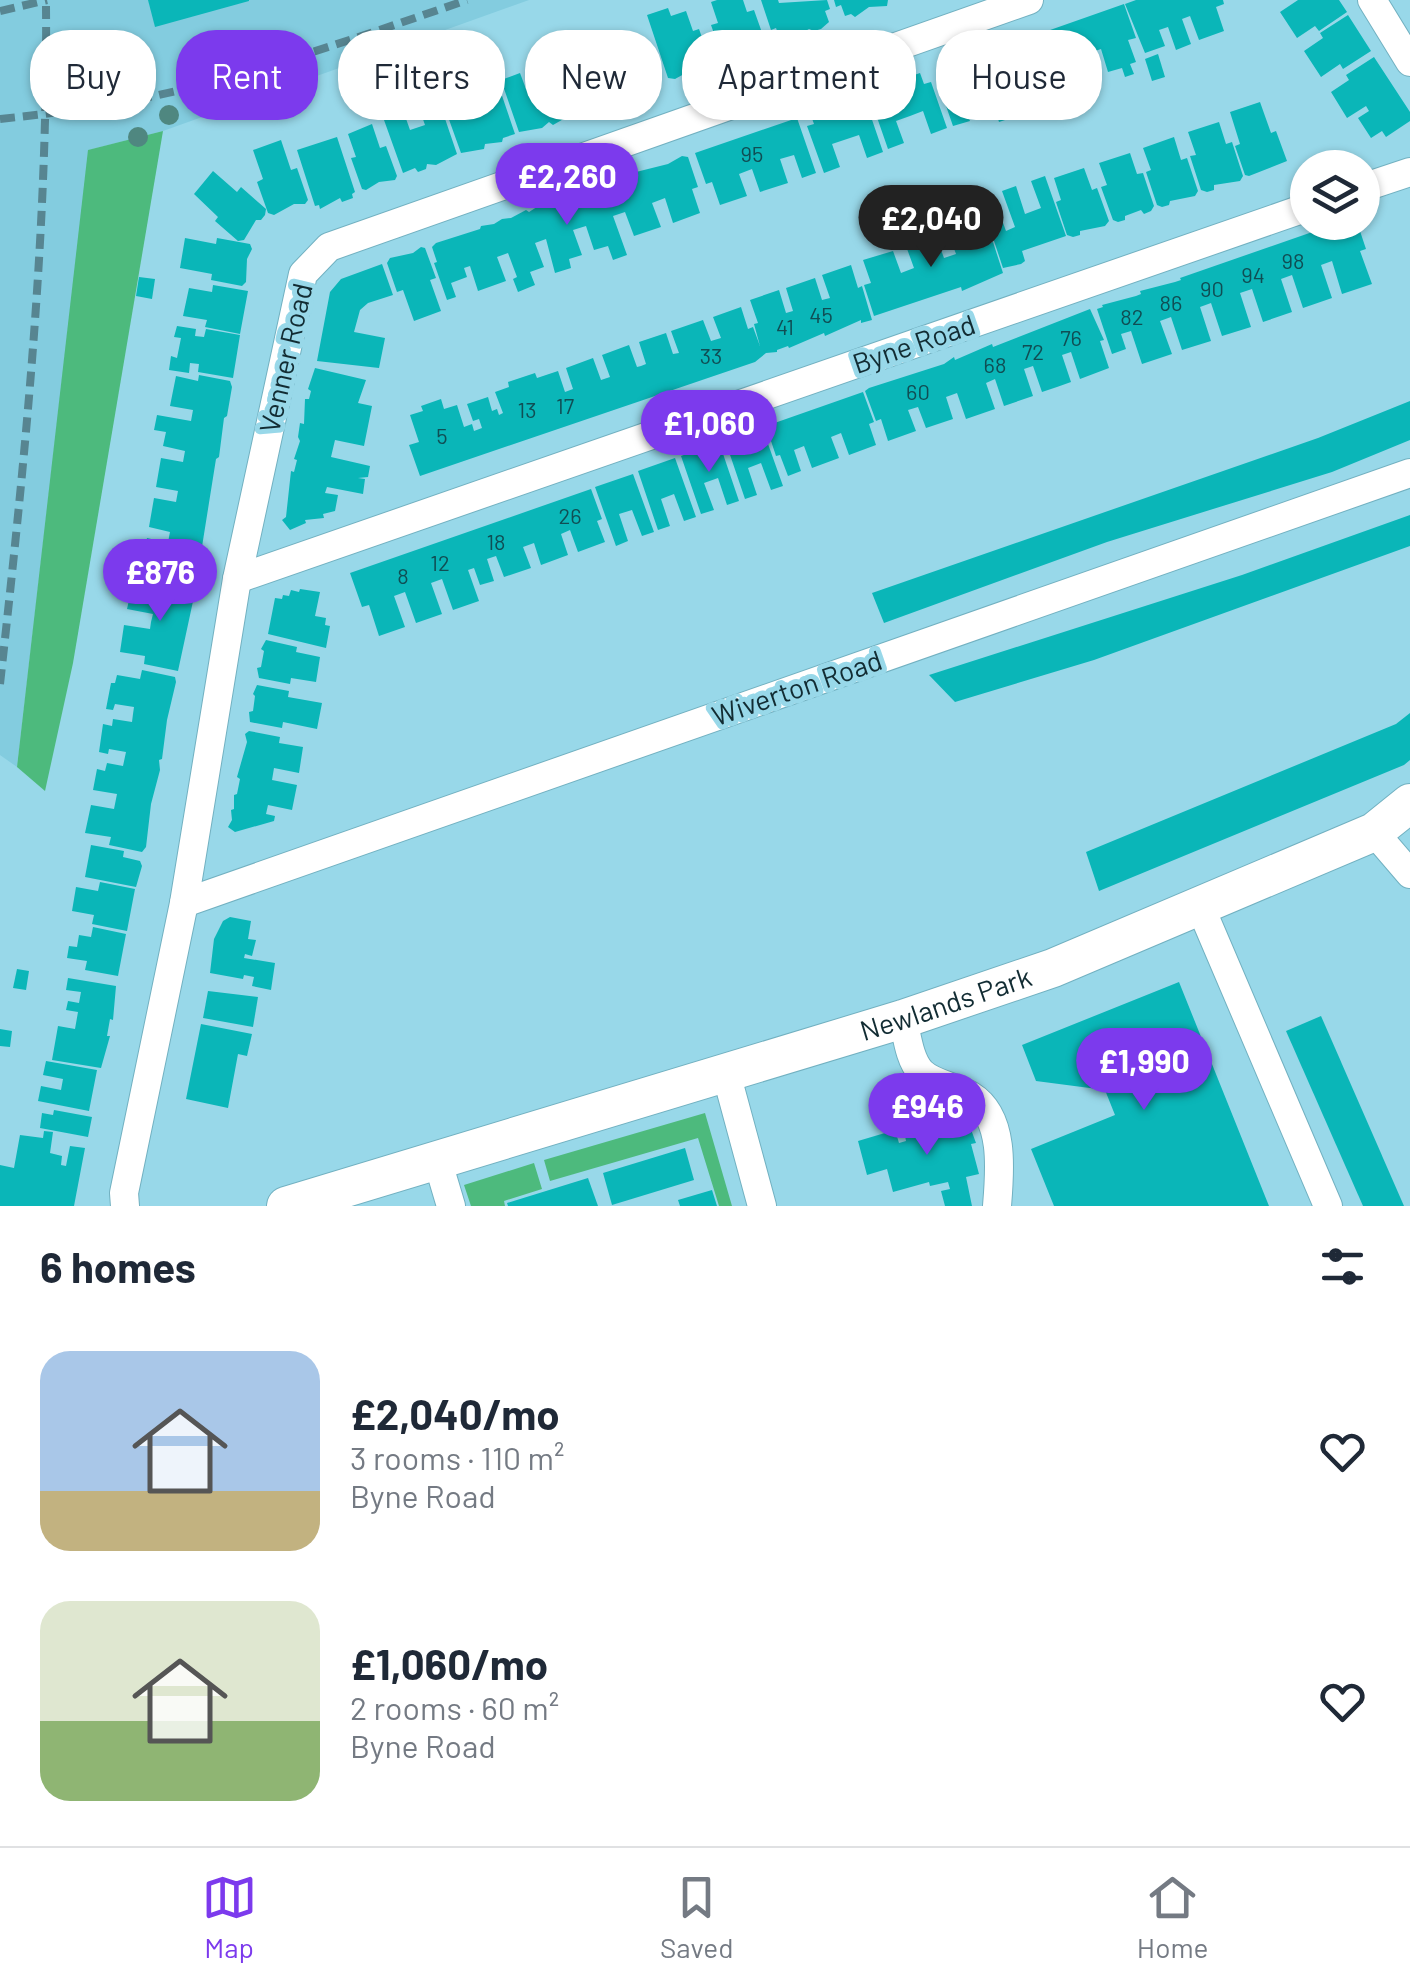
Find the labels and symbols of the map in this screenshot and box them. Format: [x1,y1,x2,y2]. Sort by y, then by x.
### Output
house number: 95 [741,140,763,166]
pin: £2,260 [486,143,648,228]
pin: £2,040 [850,185,1012,270]
house number: 98 [1282,247,1304,273]
house number: 94 [1241,261,1265,287]
house number: 90 [1200,275,1224,301]
street label: Venner Road [251,280,319,436]
house number: 86 [1160,289,1182,315]
house number: 45 [809,301,833,327]
house number: 82 [1120,303,1144,329]
street label: Byne Road [848,306,980,380]
house number: 41 [776,313,794,339]
house number: 76 [1060,324,1082,350]
house number: 72 [1022,338,1044,364]
house number: 33 [700,342,722,368]
house number: 68 [984,351,1006,377]
house number: 60 [906,378,930,404]
pin: £1,060 [628,390,790,475]
house number: 17 [556,392,574,418]
house number: 13 [517,396,537,422]
house number: 5 [436,422,448,448]
house number: 26 [558,502,582,528]
house number: 18 [486,528,506,554]
pin: £876 [101,539,219,624]
house number: 12 [430,549,450,575]
house number: 8 [397,562,409,588]
street label: Wiverton Road [707,642,886,732]
street label: Newlands Park [856,959,1036,1047]
pin: £1,990 [1063,1028,1225,1113]
pin: £946 [868,1073,986,1158]

